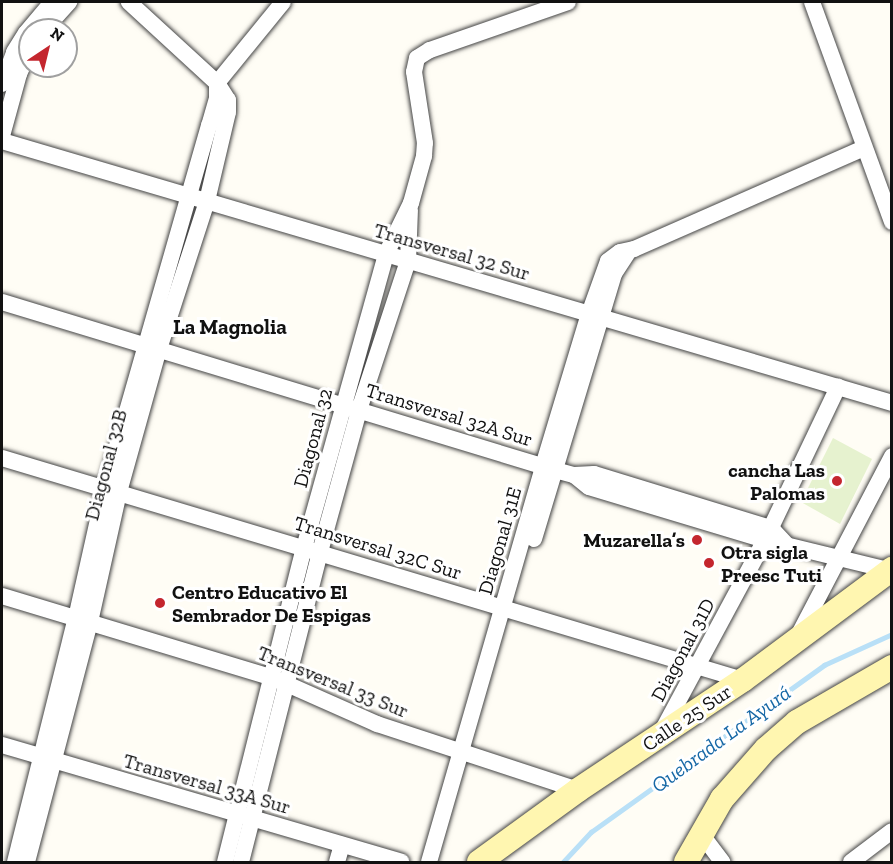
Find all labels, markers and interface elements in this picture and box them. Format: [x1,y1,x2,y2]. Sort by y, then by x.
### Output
north arrow [18,18,78,78]
text: N [47,23,68,46]
street label: Transversal 32 Sur [371,218,533,286]
district label: La Magnolia [173,314,287,340]
street label: Transversal 32A Sur [362,378,536,452]
street label: Diagonal 32 [288,386,338,490]
street label: Diagonal 32B [80,407,132,523]
place label: cancha Las Palomas [728,458,825,505]
marker: cancha Las Palomas [830,474,844,488]
street label: Diagonal 31E [473,484,527,598]
street label: Transversal 32C Sur [291,511,465,585]
place label: Muzarella’s [583,528,685,552]
marker: Muzarella’s [690,533,704,547]
place label: Otra sigla Preesc Tuti [721,540,822,587]
marker: Otra sigla Preesc Tuti [702,556,716,570]
place label: Centro Educativo El Sembrador De Espigas [172,580,371,627]
street label: Diagonal 31D [646,594,720,706]
marker: Centro Educativo El Sembrador De Espigas [153,596,167,610]
street label: Transversal 33 Sur [254,641,412,723]
street label: Calle 25 Sur [638,679,736,757]
water label: Quebrada La Ayurá [646,680,796,798]
street label: Transversal 33A Sur [120,749,294,819]

